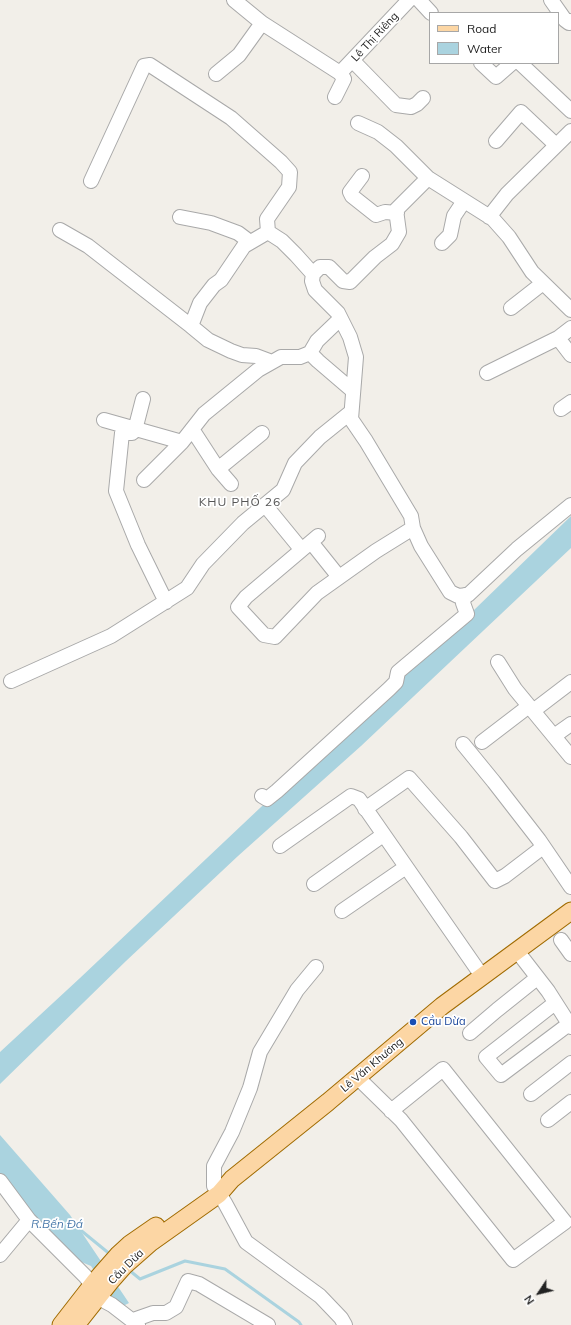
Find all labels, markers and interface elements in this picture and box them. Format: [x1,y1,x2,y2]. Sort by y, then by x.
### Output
street label: Lê Thị Riêng [349,10,401,64]
legend [429,12,559,64]
text: Road [467,21,496,36]
text: Water [467,41,502,56]
district label: KHU PHỐ 26 [199,495,281,509]
place label: Cầu Dừa [421,1015,466,1029]
marker: Cầu Dừa [408,1017,418,1027]
street label: Lê Văn Khương [338,1035,406,1095]
water label: R.Bến Đá [31,1217,83,1231]
street label: Cầu Dừa [106,1247,146,1287]
north arrow [519,1273,559,1313]
text: N [521,1292,537,1307]

